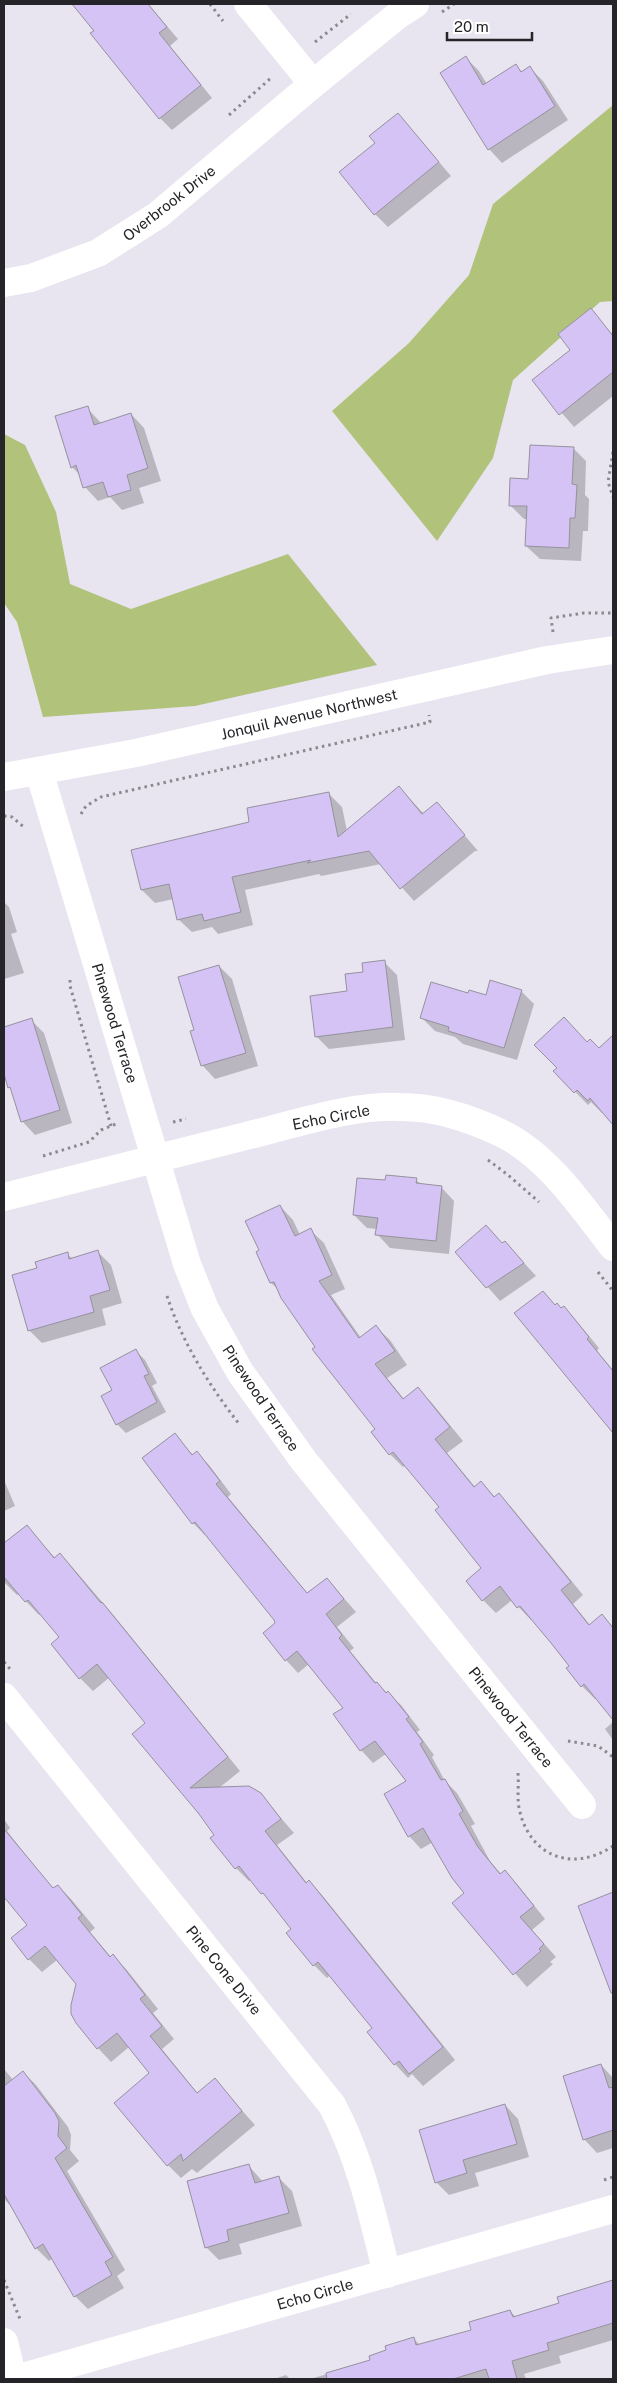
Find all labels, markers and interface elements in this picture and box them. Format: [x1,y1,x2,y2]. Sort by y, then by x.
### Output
scale bar [447,10,532,42]
text: 20 m [454,18,489,35]
street label: Overbrook Drive [119,162,219,244]
street label: Jonquil Avenue Northwest [219,685,399,743]
street label: Pinewood Terrace [89,961,141,1085]
street label: Echo Circle [291,1101,371,1133]
street label: Pinewood Terrace [219,1342,303,1454]
street label: Pinewood Terrace [465,1663,557,1771]
street label: Pine Cone Drive [183,1922,265,2018]
street label: Echo Circle [275,2275,355,2313]

